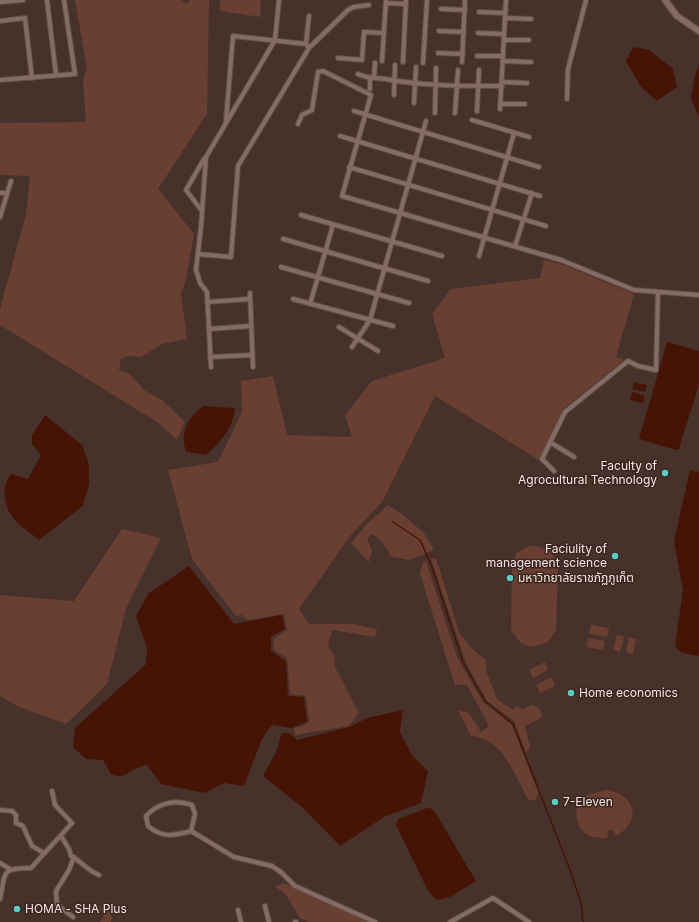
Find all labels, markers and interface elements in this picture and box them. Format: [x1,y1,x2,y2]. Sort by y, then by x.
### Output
place label: Faculty of Agrocultural Technology [518,459,657,487]
marker: Faculty of Agrocultural Technology [660,468,670,478]
place label: Faciulity of management science [486,542,607,570]
marker: Faciulity of management science [610,551,620,561]
place label: มหาวิทยาลัยราชภัฏภูเก็ต [518,571,634,585]
marker: มหาวิทยาลัยราชภัฏภูเก็ต [505,573,515,583]
place label: Home economics [579,686,678,700]
marker: Home economics [566,688,576,698]
place label: 7-Eleven [563,795,613,809]
marker: 7-Eleven [550,797,560,807]
place label: HOMA - SHA Plus [25,902,127,916]
marker: HOMA - SHA Plus [12,904,22,914]

